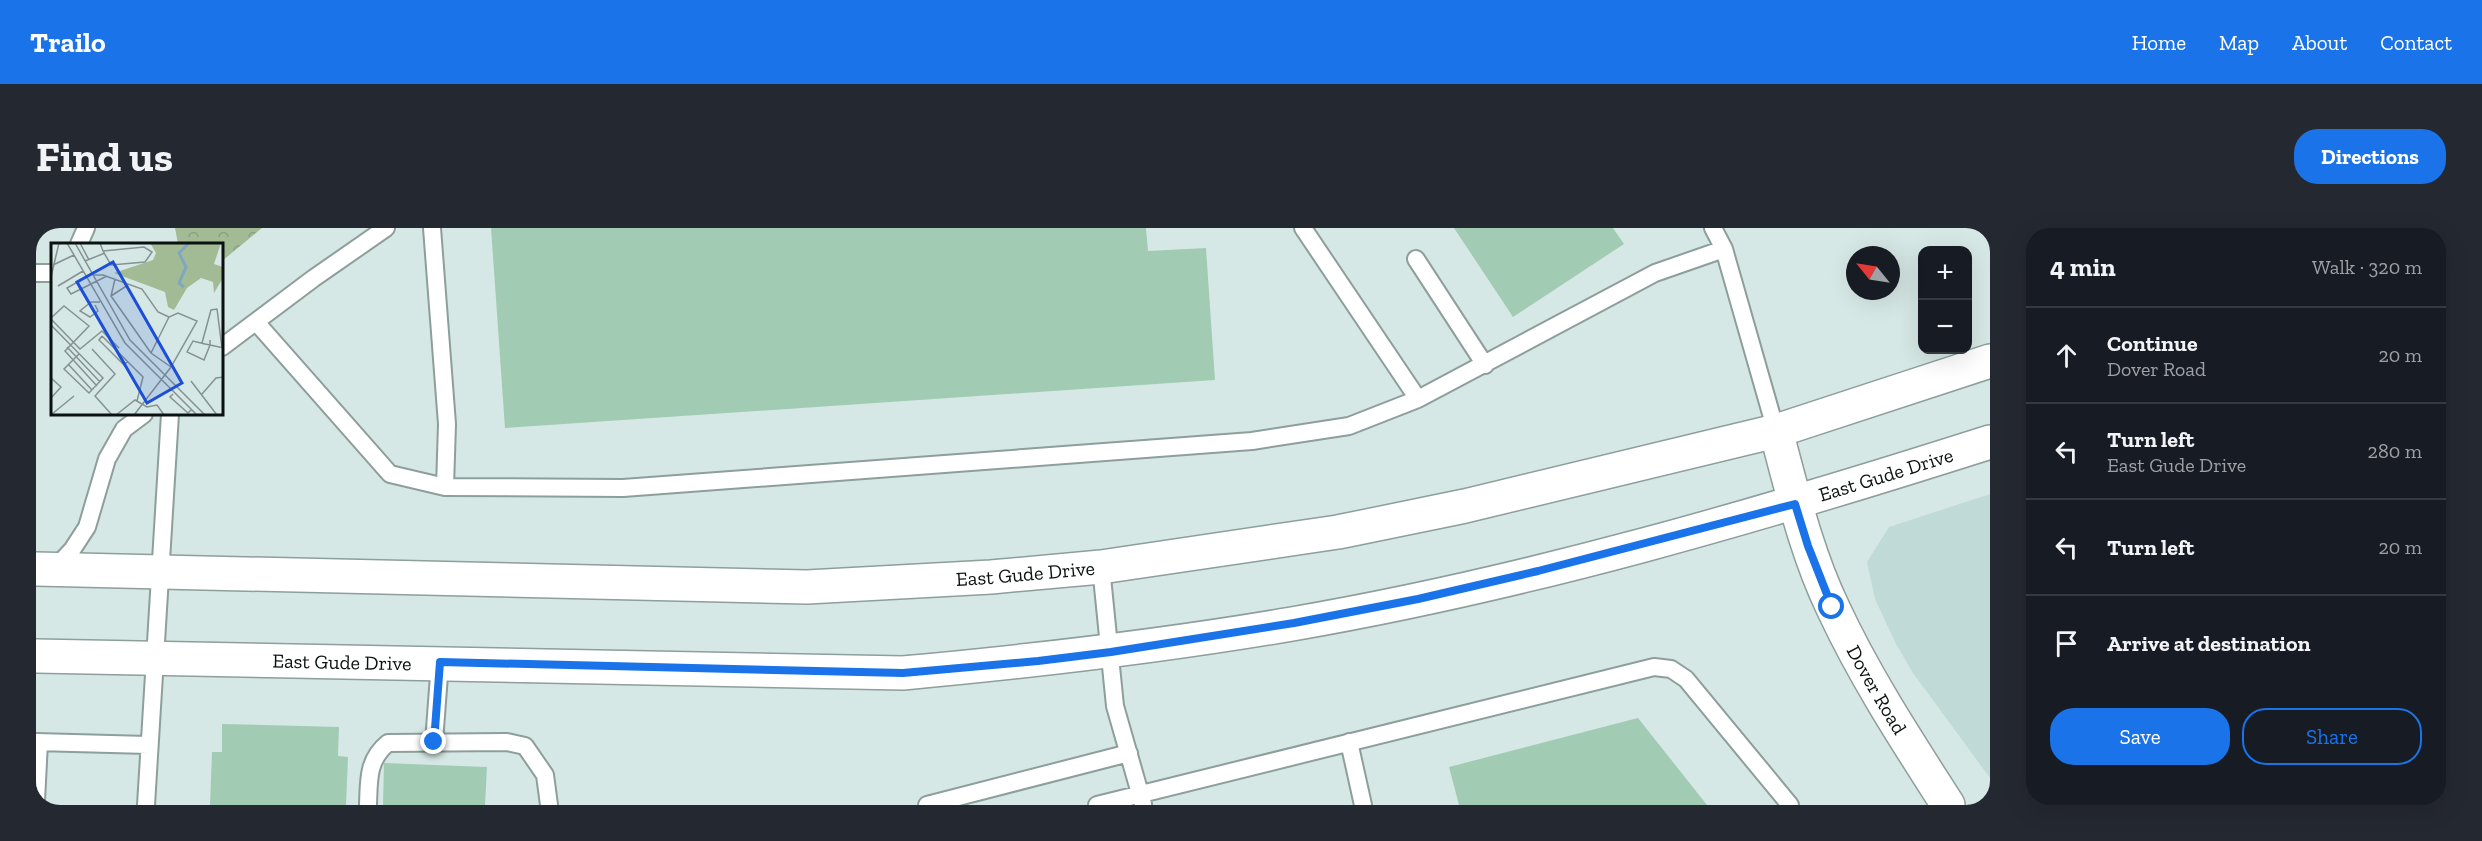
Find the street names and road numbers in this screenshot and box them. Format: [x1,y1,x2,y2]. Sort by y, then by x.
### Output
street label: East Gude Drive [1816,443,1956,507]
street label: East Gude Drive [955,556,1096,591]
street label: Dover Road [1842,641,1912,739]
street label: East Gude Drive [272,649,412,675]

